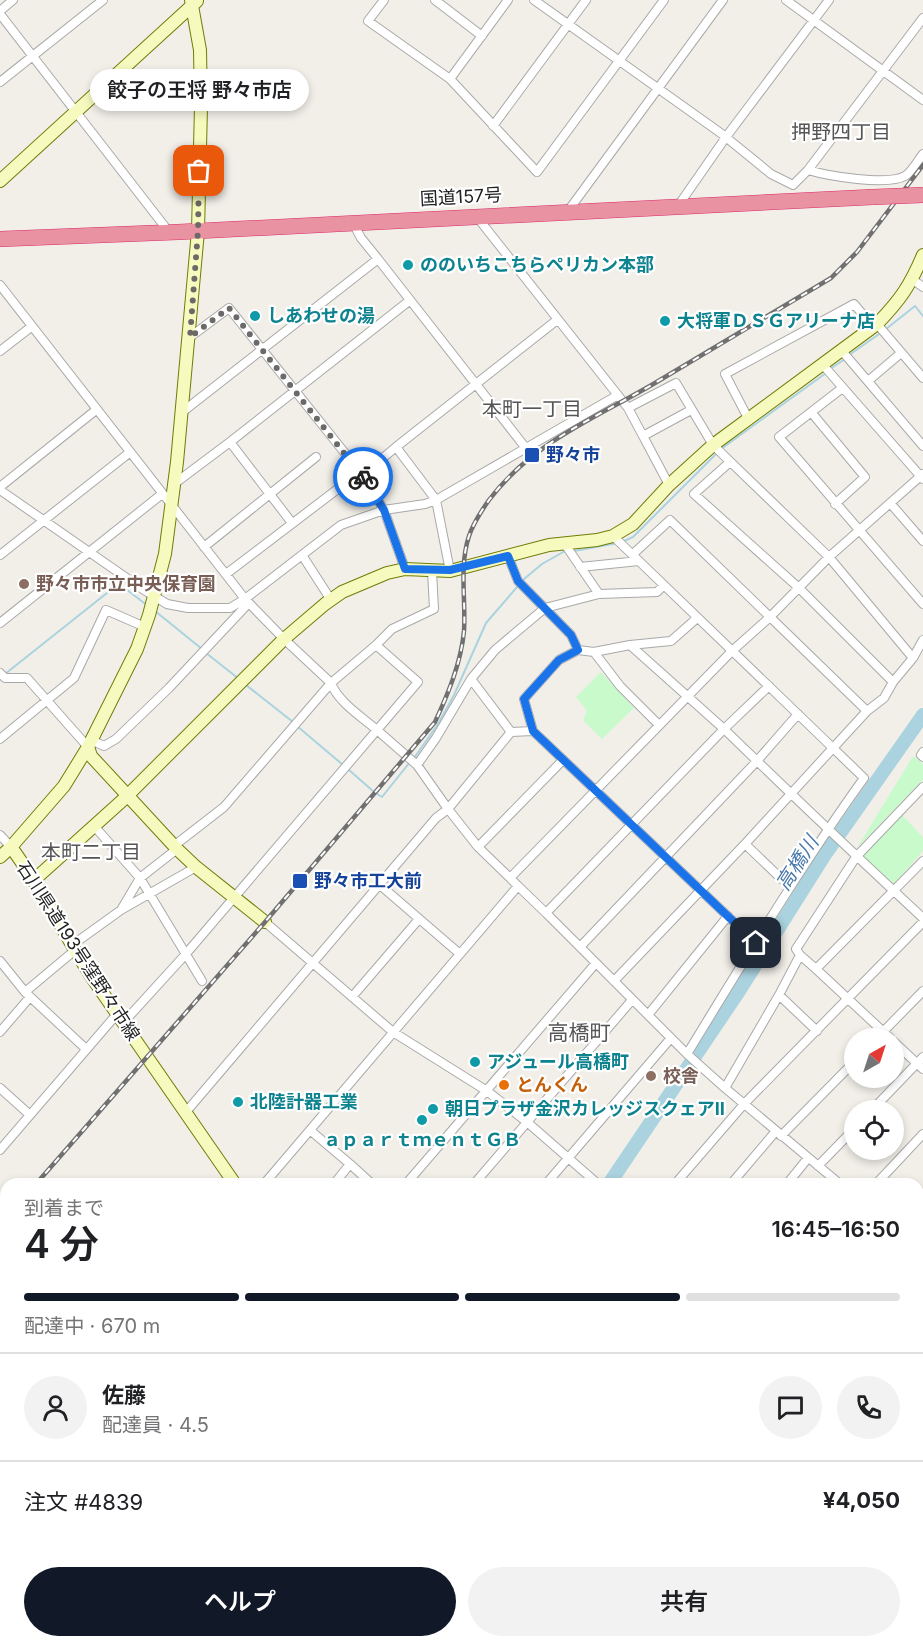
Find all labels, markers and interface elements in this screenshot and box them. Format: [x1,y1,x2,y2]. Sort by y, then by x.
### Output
callout: 餃子の王将 野々市店 [89,69,308,111]
text: 餃子の王将 野々市店 [107,78,292,102]
district label: 押野四丁目 [791,120,891,144]
pin [173,145,224,196]
icon: bag [182,154,215,187]
street label: 国道157号 [419,184,503,209]
place label: ののいちこちらペリカン本部 [420,254,654,275]
marker: ののいちこちらペリカン本部 [401,258,415,272]
place label: しあわせの湯 [267,305,375,326]
marker: しあわせの湯 [248,309,262,323]
place label: 大将軍ＤＳＧアリーナ店 [677,310,875,331]
marker: 大将軍ＤＳＧアリーナ店 [658,314,672,328]
district label: 本町一丁目 [482,397,582,421]
place label: 野々市 [546,444,600,465]
marker: 野々市 [523,446,541,464]
courier [333,447,393,507]
icon: bike [347,461,380,494]
place label: 野々市市立中央保育園 [36,573,216,594]
marker: 野々市市立中央保育園 [17,577,31,591]
water label: 高橋川 [771,830,824,895]
district label: 本町二丁目 [41,840,141,864]
street label: 石川県道193号窪野々市線 [13,857,144,1044]
place label: 野々市工大前 [314,870,422,891]
marker: 野々市工大前 [291,872,309,890]
pin [730,917,781,968]
icon: home [739,926,772,959]
district label: 高橋町 [548,1020,611,1045]
north arrow [844,1028,904,1088]
map controls [844,1028,904,1160]
place label: アジュール高橋町 [487,1051,629,1072]
marker: アジュール高橋町 [468,1055,482,1069]
place label: 校舎 [663,1065,699,1086]
marker: 校舎 [644,1069,658,1083]
place label: とんくん [516,1074,588,1095]
marker: とんくん [497,1078,511,1092]
place label: 北陸計器工業 [250,1091,358,1112]
marker: 北陸計器工業 [231,1095,245,1109]
place label: 朝日プラザ金沢カレッジスクェアⅡ [445,1098,725,1119]
button: locate [844,1100,904,1160]
marker: 朝日プラザ金沢カレッジスクェアⅡ [426,1102,440,1116]
marker: ａｐａｒｔｍｅｎｔＧＢ [415,1113,429,1127]
place label: ａｐａｒｔｍｅｎｔＧＢ [323,1129,521,1150]
text: 到着まで [24,1196,104,1220]
text: 16:45–16:50 [771,1216,900,1242]
text: 4 分 [24,1220,99,1267]
text: 配達中 · 670 m [24,1314,160,1338]
button: person [24,1376,87,1439]
button: chat [759,1376,822,1439]
button: phone [837,1376,900,1439]
text: 佐藤 [102,1382,146,1408]
text: 配達員 · 4.5 [102,1413,209,1437]
text: ¥4,050 [823,1487,900,1513]
text: 注文 #4839 [24,1489,143,1515]
button: ヘルプ [24,1567,456,1636]
button: 共有 [468,1567,900,1636]

